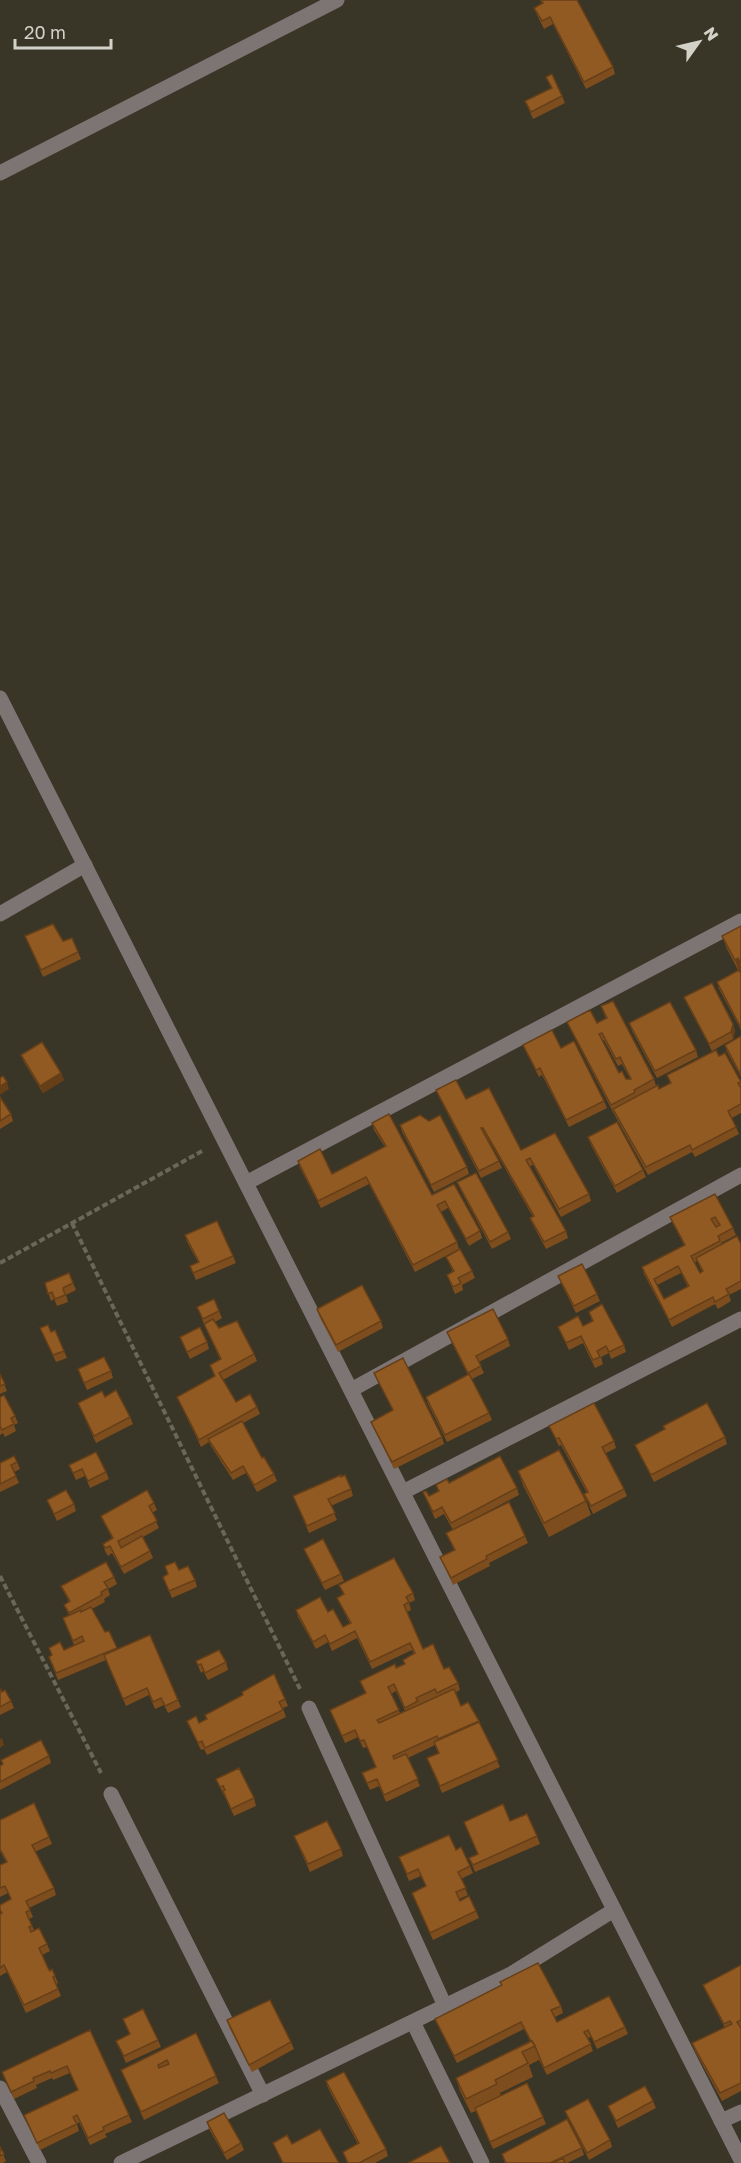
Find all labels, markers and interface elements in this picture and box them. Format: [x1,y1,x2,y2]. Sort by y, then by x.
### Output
scale bar [15,12,111,50]
north arrow [669,12,729,72]
text: 20 m [24,21,66,43]
text: N [700,23,723,44]

